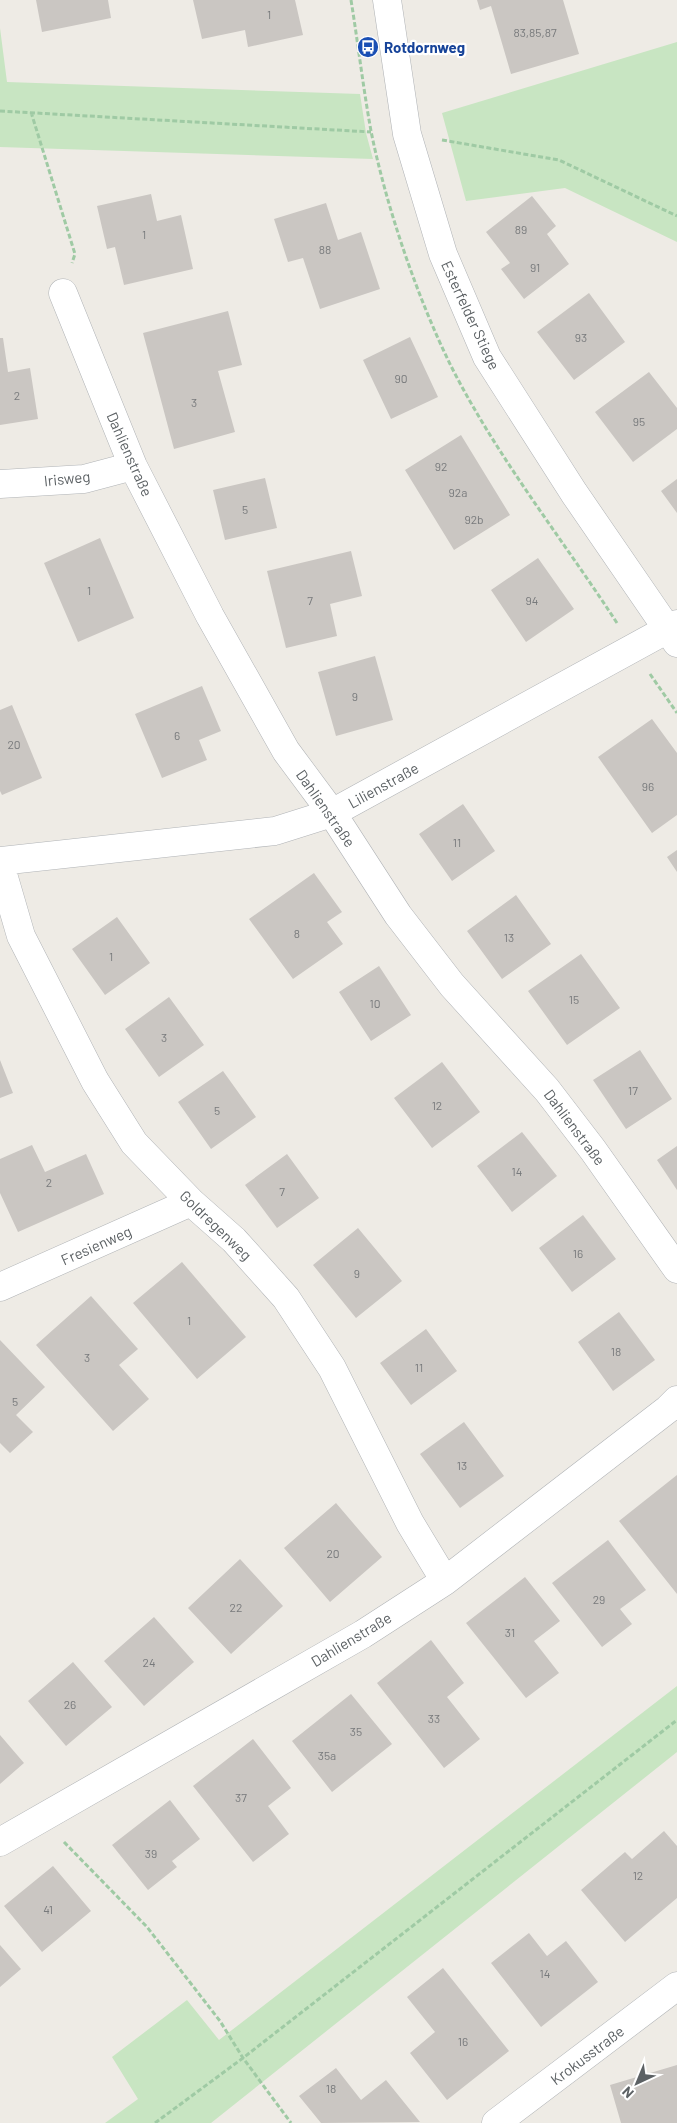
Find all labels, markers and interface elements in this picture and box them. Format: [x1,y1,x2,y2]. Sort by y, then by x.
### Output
house number: 1 [267,7,271,21]
house number: 83,85,87 [513,25,557,39]
bus stop icon: Rotdornweg [356,35,380,59]
place label: Rotdornweg [384,38,465,56]
house number: 89 [515,222,527,236]
house number: 1 [142,227,146,241]
house number: 88 [319,242,331,256]
street label: Esterfelder Stiege [438,258,504,372]
house number: 91 [530,260,540,274]
house number: 93 [575,330,587,344]
house number: 90 [394,371,408,385]
house number: 2 [14,388,20,402]
house number: 3 [191,395,197,409]
street label: Dahlienstraße [103,409,157,499]
house number: 95 [633,414,645,428]
house number: 92 [435,459,447,473]
street label: Irisweg [43,467,91,489]
house number: 92a [449,485,467,499]
house number: 5 [242,502,248,516]
house number: 92b [464,512,484,526]
house number: 1 [87,583,91,597]
house number: 7 [307,593,313,607]
house number: 94 [526,593,538,607]
house number: 9 [352,689,358,703]
house number: 6 [174,728,180,742]
house number: 20 [7,737,21,751]
street label: Lilienstraße [345,758,421,812]
street label: Dahlienstraße [293,766,359,850]
house number: 96 [642,779,654,793]
house number: 11 [453,835,461,849]
house number: 8 [294,926,300,940]
house number: 13 [504,930,514,944]
house number: 1 [109,949,113,963]
house number: 15 [569,992,579,1006]
house number: 10 [370,996,380,1010]
house number: 3 [161,1030,167,1044]
house number: 17 [628,1083,638,1097]
street label: Dahlienstraße [541,1085,609,1169]
house number: 12 [432,1098,442,1112]
house number: 5 [214,1103,220,1117]
house number: 14 [512,1164,522,1178]
house number: 2 [46,1175,52,1189]
house number: 7 [279,1184,285,1198]
street label: Goldregenweg [176,1186,256,1264]
street label: Fresienweg [58,1221,134,1269]
house number: 16 [573,1246,583,1260]
house number: 9 [354,1266,360,1280]
house number: 1 [187,1313,191,1327]
house number: 18 [611,1344,621,1358]
house number: 3 [84,1350,90,1364]
house number: 11 [415,1360,423,1374]
house number: 5 [12,1394,18,1408]
house number: 13 [457,1458,467,1472]
house number: 20 [326,1546,340,1560]
house number: 29 [593,1592,605,1606]
house number: 22 [230,1600,242,1614]
street label: Dahlienstraße [308,1608,394,1670]
house number: 31 [505,1625,515,1639]
house number: 24 [142,1655,156,1669]
house number: 26 [64,1697,76,1711]
house number: 33 [428,1711,440,1725]
house number: 35 [350,1724,362,1738]
house number: 35a [318,1748,336,1762]
house number: 37 [235,1790,247,1804]
house number: 39 [145,1846,157,1860]
house number: 12 [633,1868,643,1882]
house number: 41 [43,1902,53,1916]
house number: 14 [540,1966,550,1980]
street label: Krokusstraße [547,2022,627,2088]
house number: 16 [458,2034,468,2048]
north arrow [612,2058,662,2108]
house number: 18 [326,2081,336,2095]
text: N [618,2083,637,2102]

